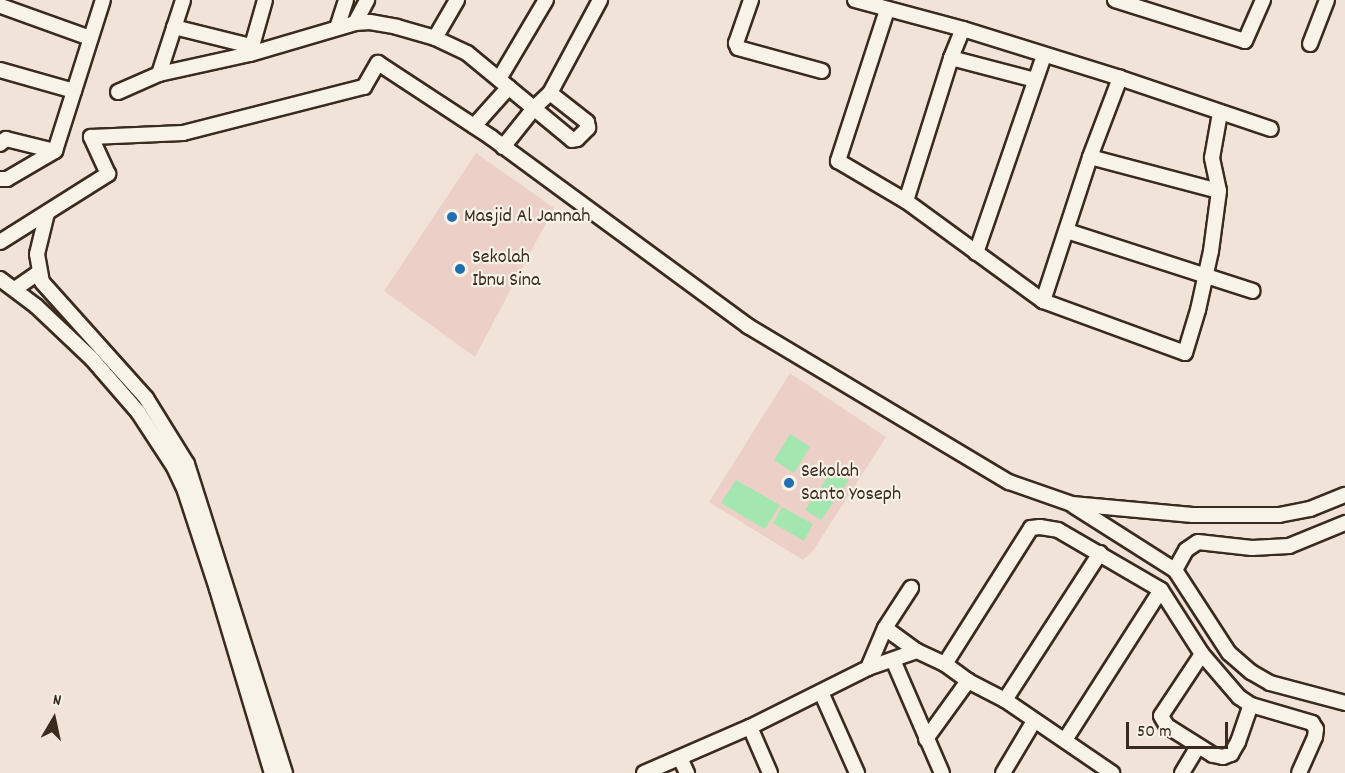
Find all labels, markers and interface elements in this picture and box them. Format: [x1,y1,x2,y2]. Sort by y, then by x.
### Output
place label: Masjid Al Jannah [464,205,590,229]
marker: Masjid Al Jannah [445,210,459,224]
place label: Sekolah Ibnu Sina [472,246,540,293]
marker: Sekolah Ibnu Sina [453,262,467,276]
place label: Sekolah Santo Yoseph [801,460,901,507]
marker: Sekolah Santo Yoseph [782,476,796,490]
north arrow [24,689,84,749]
text: N [51,689,63,713]
scale bar [1129,710,1231,748]
text: 50 m [1137,720,1172,745]

